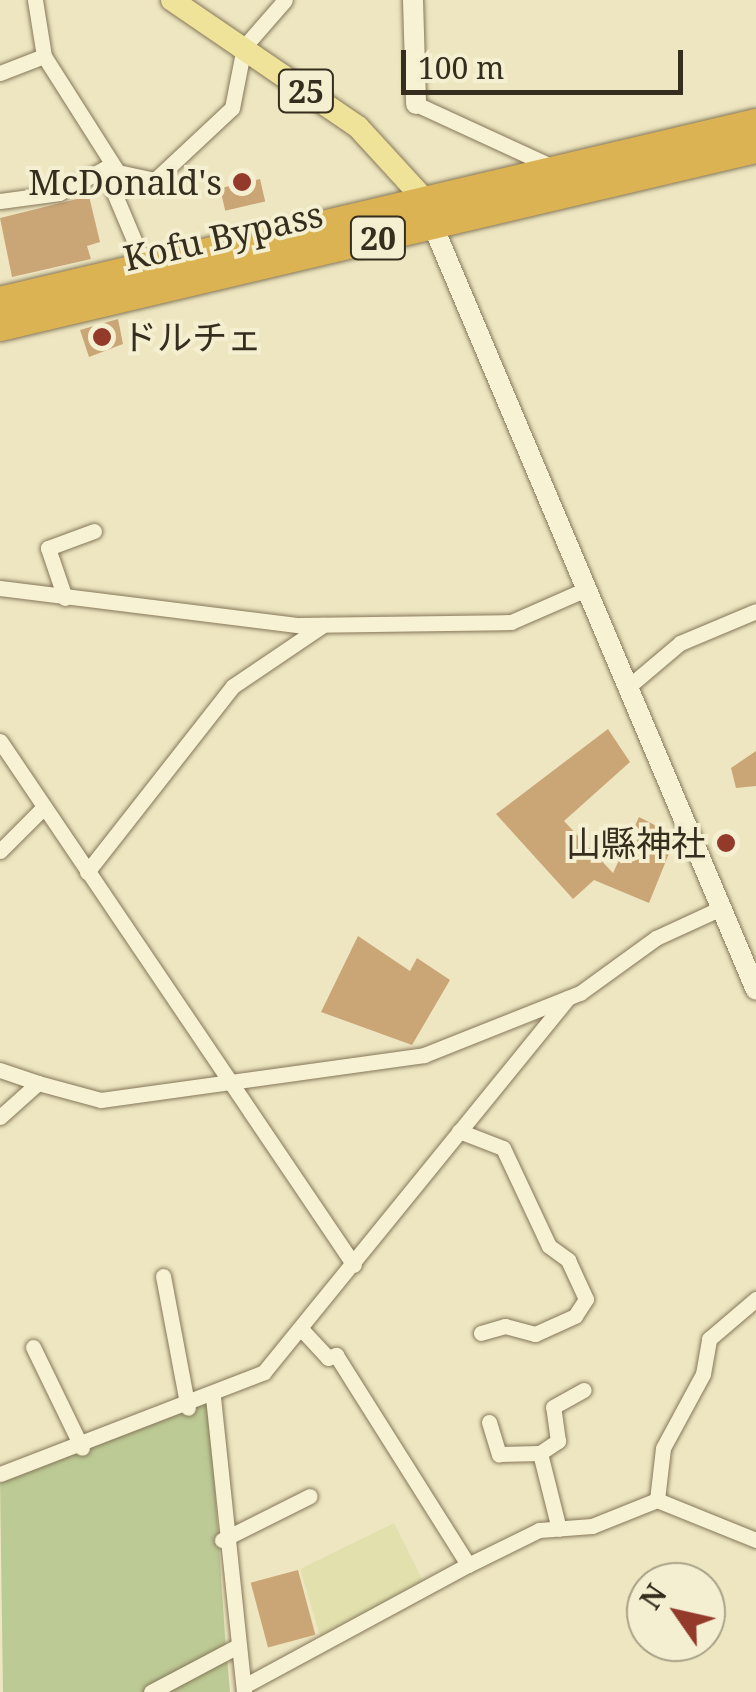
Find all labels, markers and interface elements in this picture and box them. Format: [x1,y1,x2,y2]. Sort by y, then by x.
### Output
scale bar [406,30,688,92]
text: 100 m [418,47,504,88]
road number: 25 [276,64,336,118]
place label: McDonald's [28,161,222,203]
marker: McDonald's [231,171,253,193]
street label: Kofu Bypass [119,193,327,279]
road number: 20 [348,211,408,265]
place label: ドルチェ [122,316,262,358]
marker: ドルチェ [91,326,113,348]
place label: 山縣神社 [566,822,706,864]
marker: 山縣神社 [715,832,737,854]
north arrow [626,1562,726,1662]
text: N [631,1577,675,1616]

